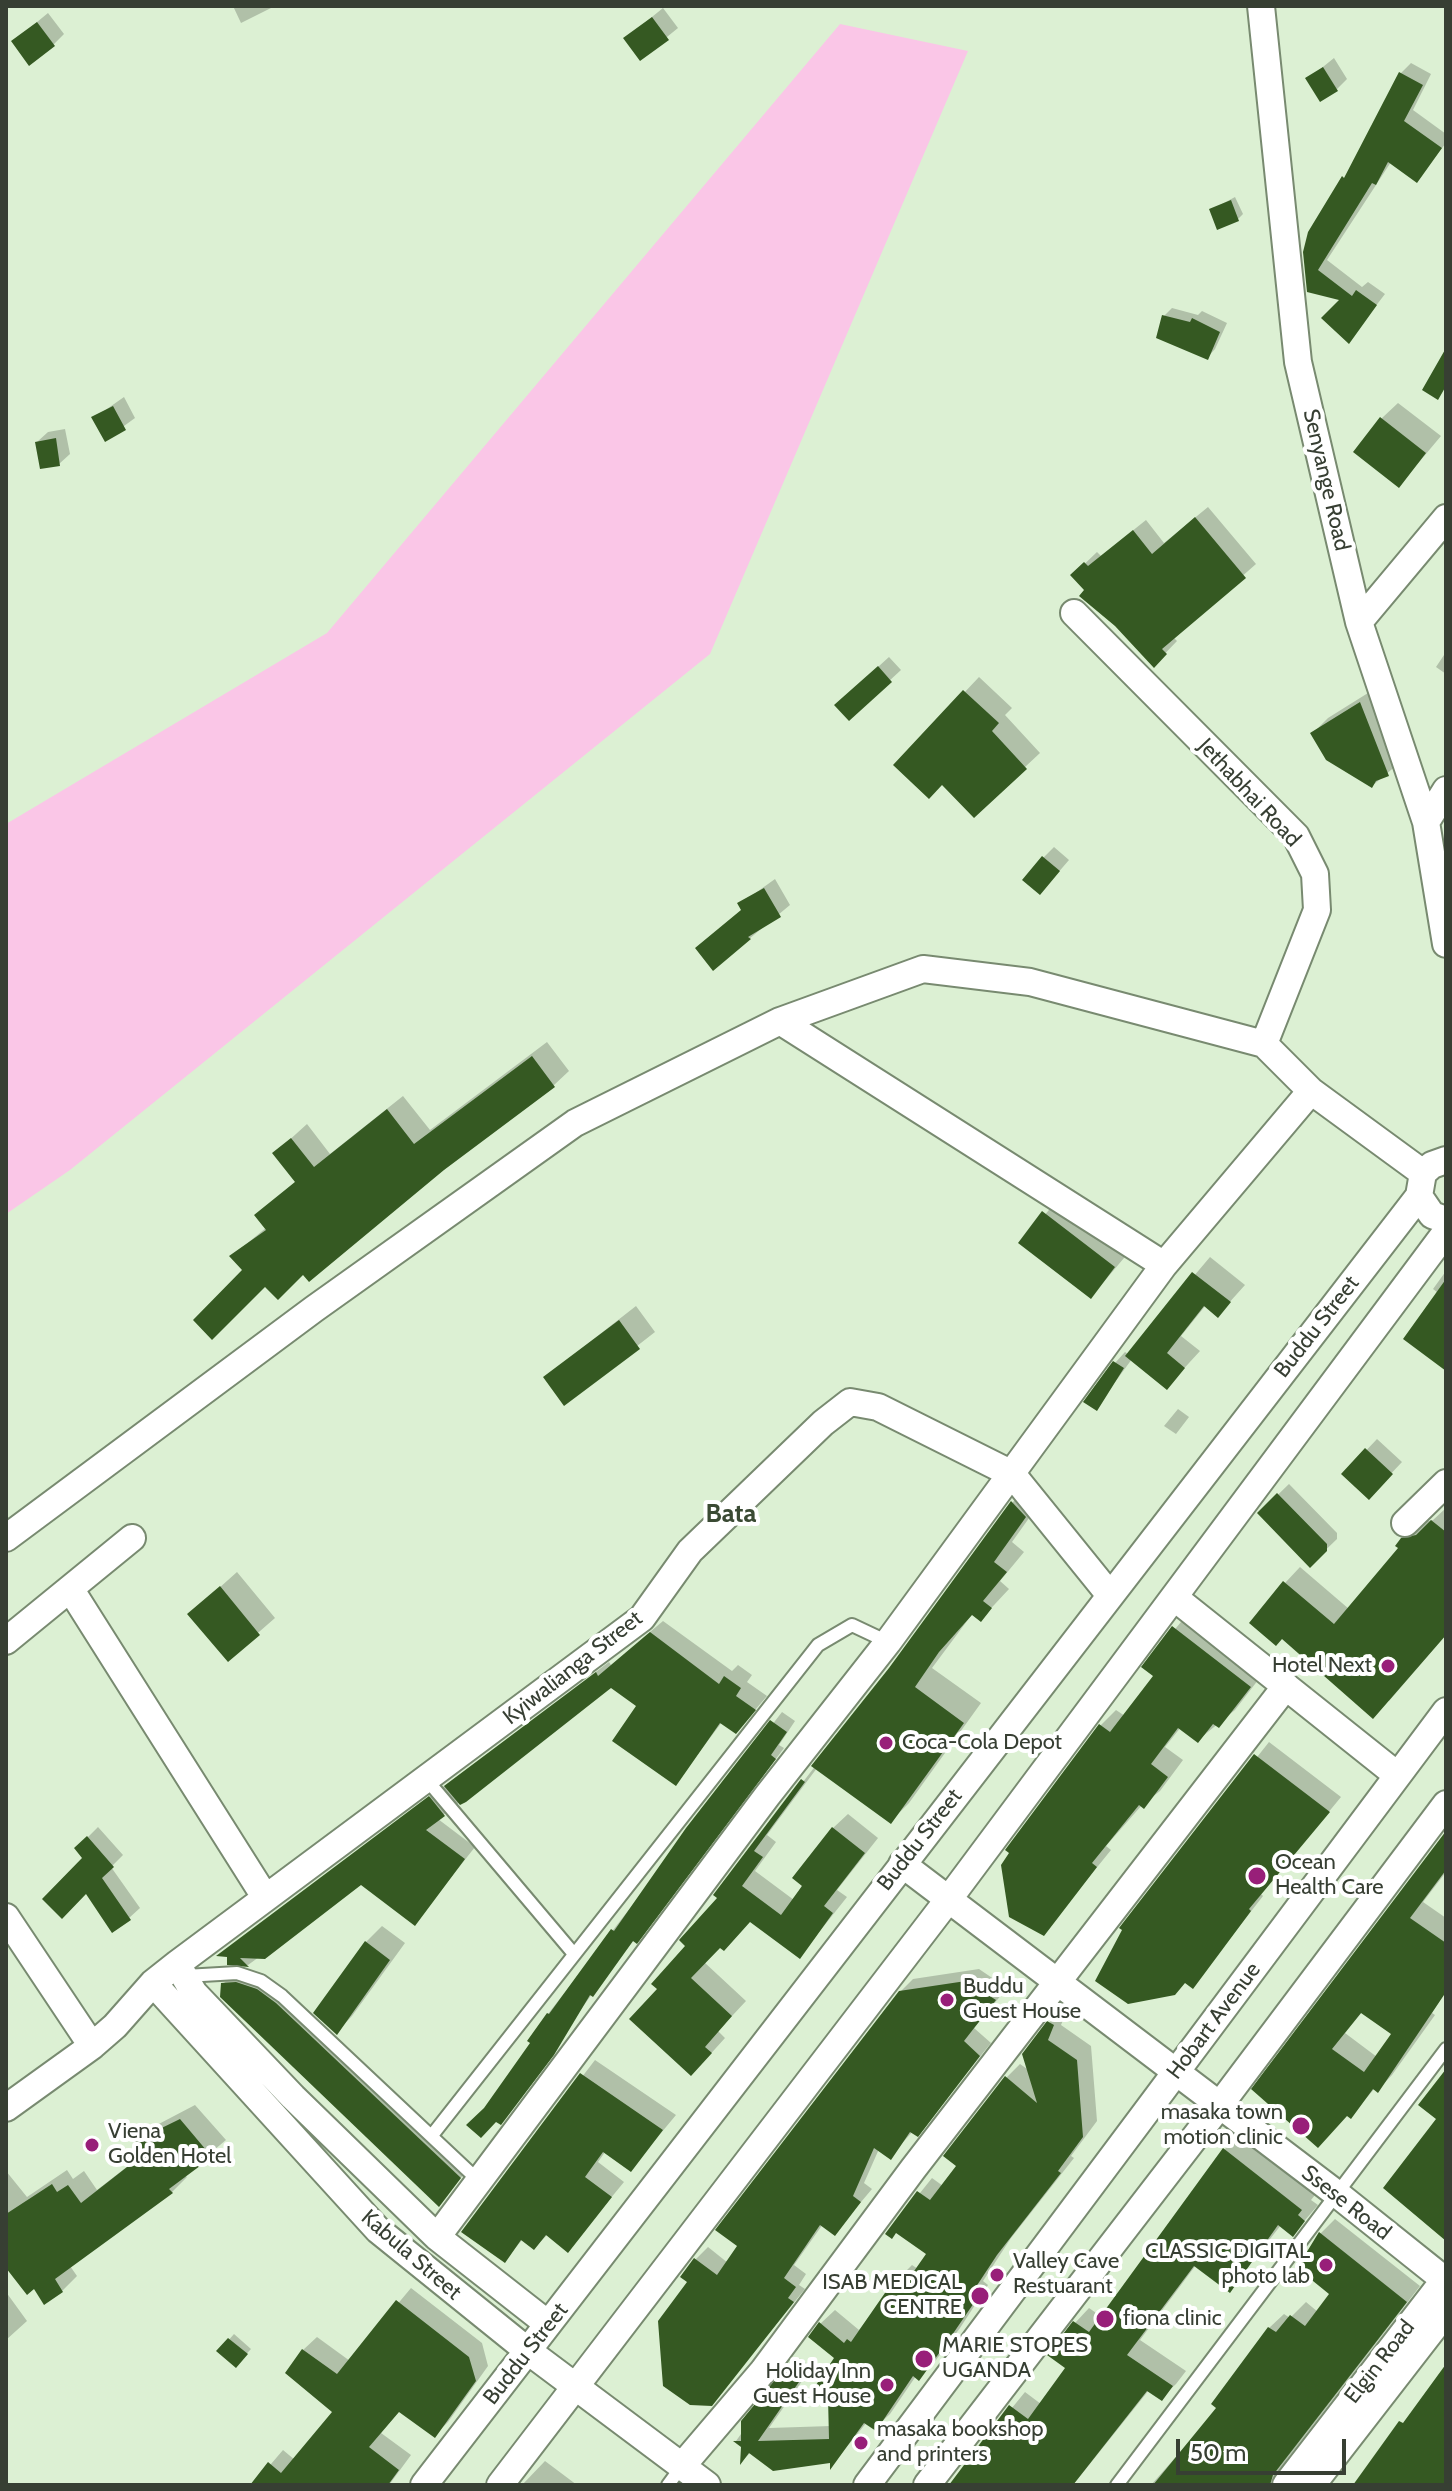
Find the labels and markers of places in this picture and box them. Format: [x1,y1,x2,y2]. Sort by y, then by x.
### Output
place label: Hotel Next [1272,1653,1372,1679]
marker: Hotel Next [1379,1657,1397,1675]
place label: Coca-Cola Depot [902,1730,1062,1756]
marker: Coca-Cola Depot [877,1734,895,1752]
place label: Ocean Health Care [1275,1850,1383,1902]
marker: Ocean Health Care [1246,1865,1268,1887]
place label: Buddu Guest House [963,1974,1081,2026]
marker: Buddu Guest House [938,1991,956,2009]
place label: masaka town motion clinic [1161,2100,1283,2152]
marker: masaka town motion clinic [1290,2115,1312,2137]
place label: Viena Golden Hotel [108,2119,232,2170]
marker: Viena Golden Hotel [83,2136,101,2154]
place label: CLASSIC DIGITAL photo lab [1145,2239,1310,2290]
place label: Valley Cave Restuarant [1013,2249,1119,2300]
marker: CLASSIC DIGITAL photo lab [1317,2256,1335,2274]
marker: Valley Cave Restuarant [988,2266,1006,2284]
place label: ISAB MEDICAL CENTRE [822,2270,962,2322]
marker: ISAB MEDICAL CENTRE [969,2285,991,2307]
place label: fiona clinic [1123,2306,1222,2332]
marker: fiona clinic [1094,2308,1116,2330]
place label: MARIE STOPES UGANDA [942,2333,1088,2384]
marker: MARIE STOPES UGANDA [913,2348,935,2370]
place label: Holiday Inn Guest House [753,2359,871,2410]
marker: Holiday Inn Guest House [878,2376,896,2394]
place label: masaka bookshop and printers [877,2417,1043,2468]
marker: masaka bookshop and printers [852,2434,870,2452]

